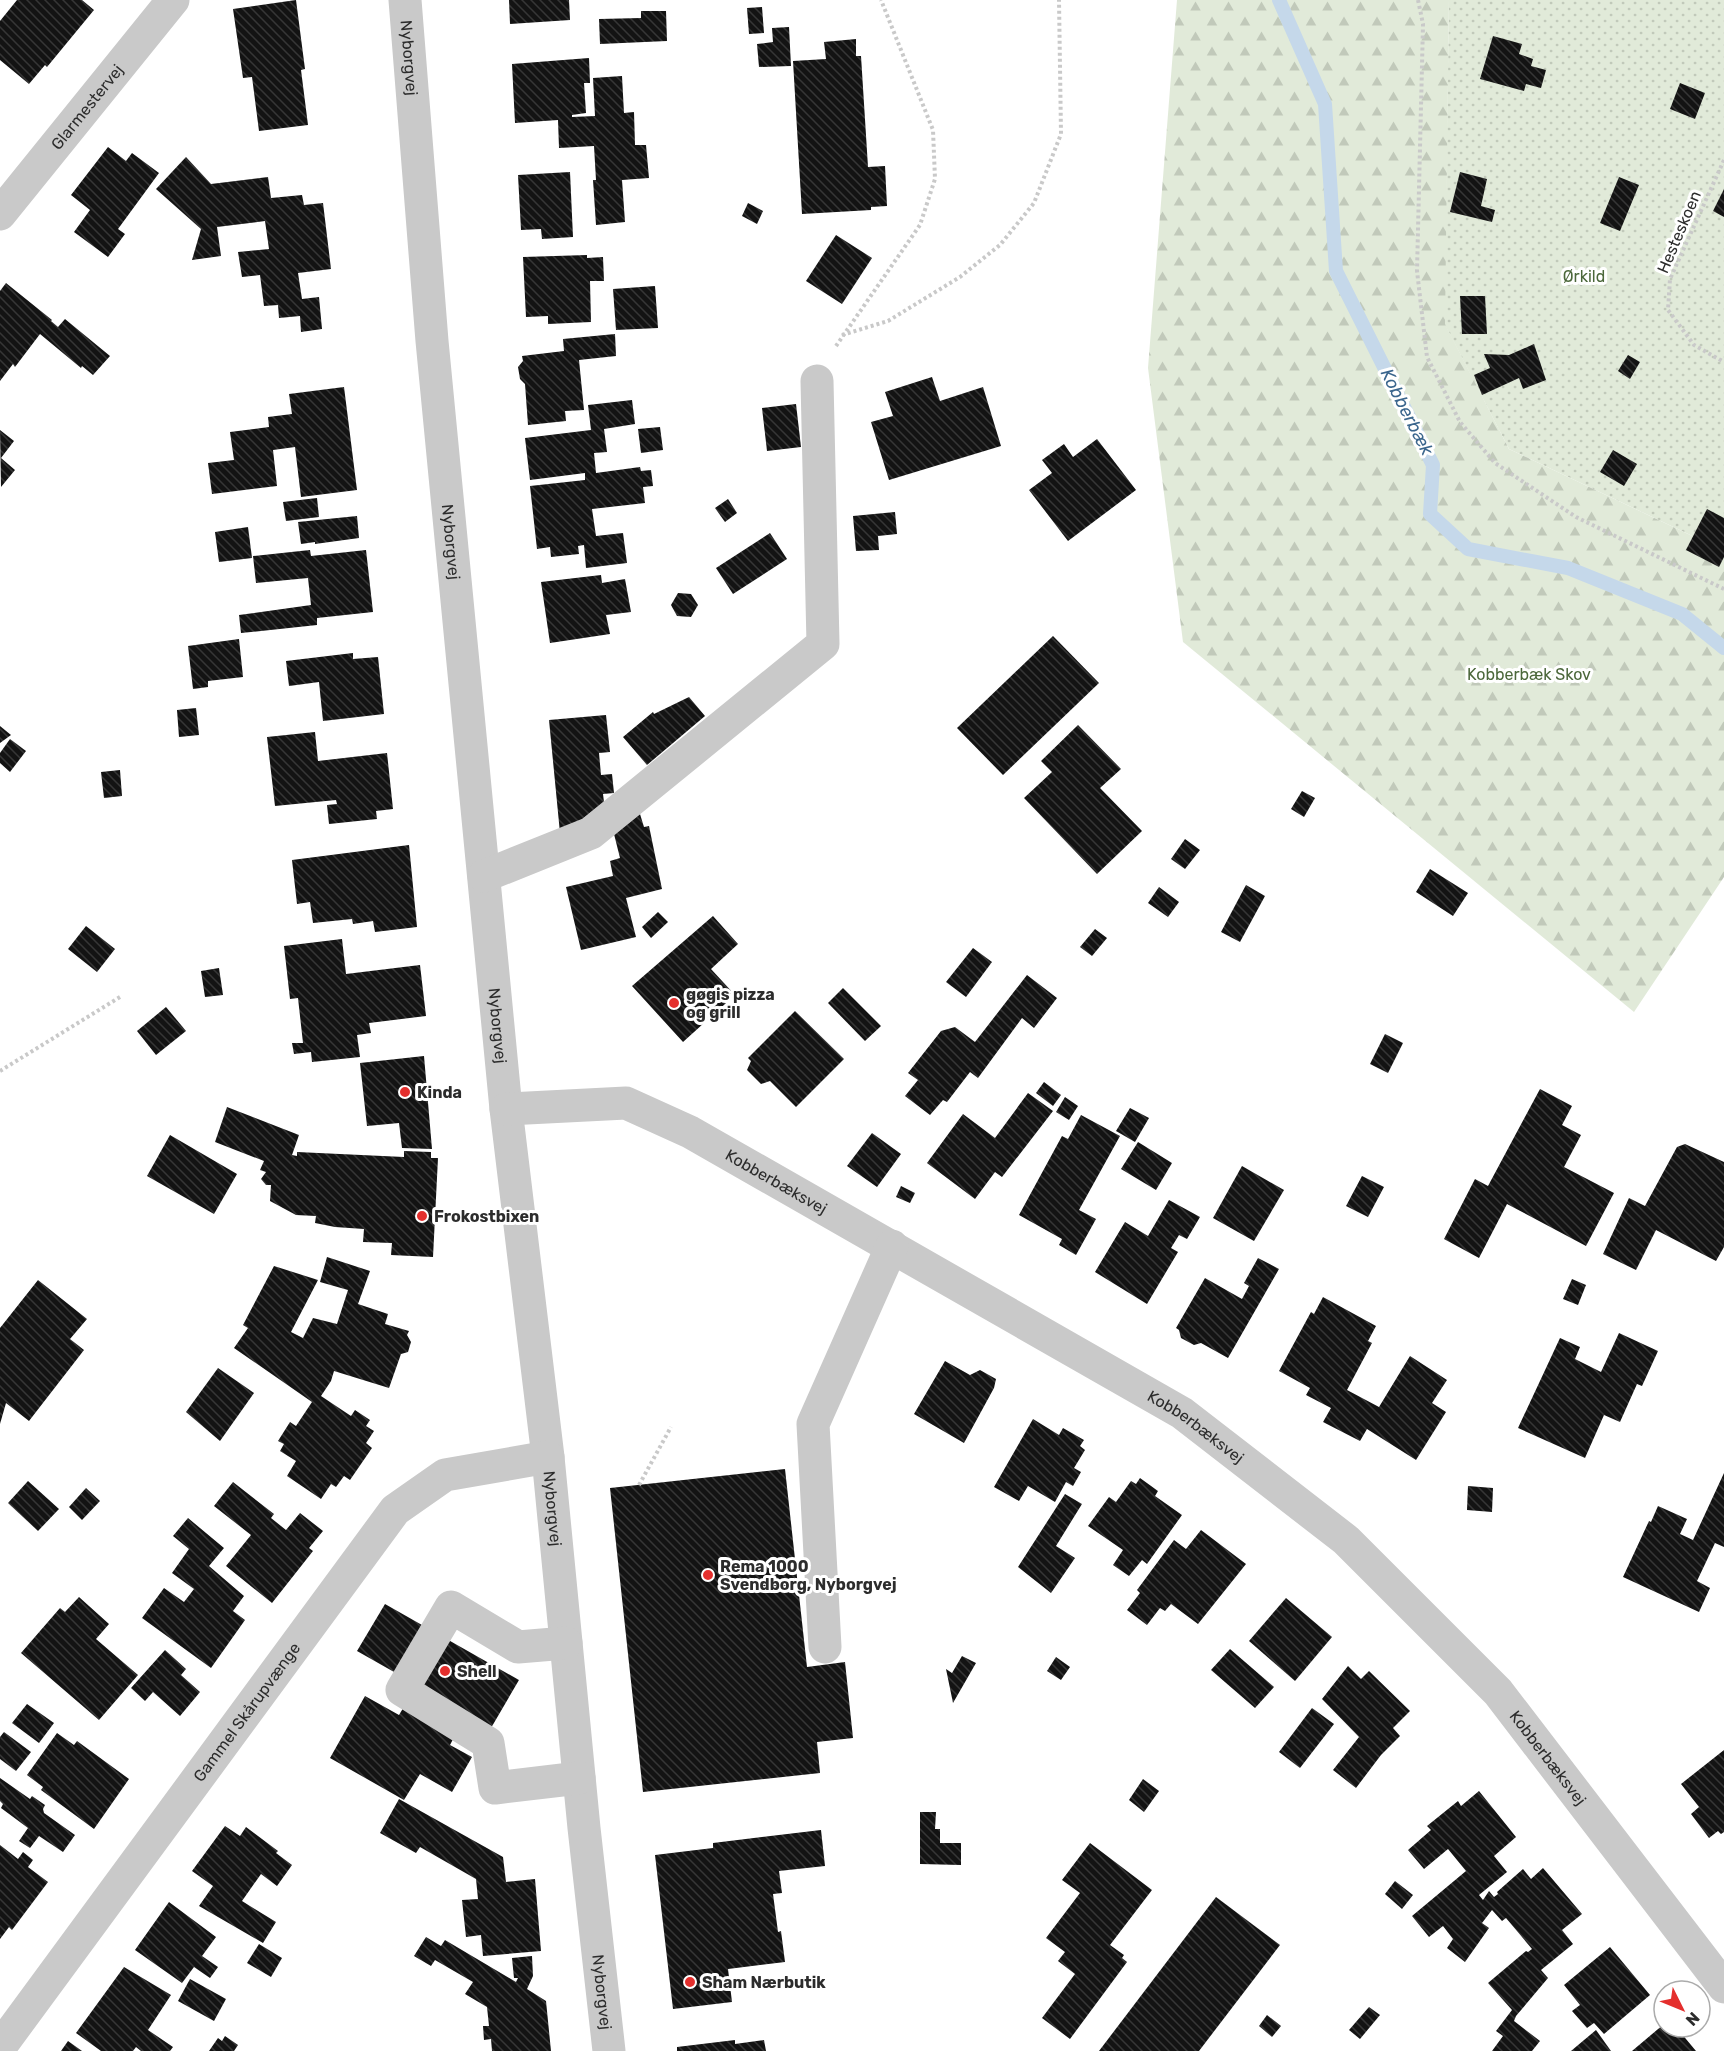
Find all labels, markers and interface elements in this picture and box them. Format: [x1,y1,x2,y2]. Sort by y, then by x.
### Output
street label: Nyborgvej [397,19,422,96]
street label: Glarmestervej [47,60,127,153]
street label: Hesteskoen [1653,188,1705,276]
park label: Ørkild [1563,267,1605,286]
water label: Kobberbæk [1376,365,1439,460]
street label: Nyborgvej [438,503,464,581]
park label: Kobberbæk Skov [1467,665,1591,684]
place label: gøgis pizza og grill [686,985,775,1022]
street label: Nyborgvej [485,987,511,1064]
marker: gøgis pizza og grill [667,996,681,1010]
place label: Kinda [417,1083,462,1102]
marker: Kinda [398,1085,412,1099]
street label: Kobberbæksvej [722,1145,831,1218]
place label: Frokostbixen [434,1207,539,1226]
marker: Frokostbixen [415,1209,429,1223]
street label: Kobberbæksvej [1144,1386,1248,1467]
street label: Nyborgvej [540,1470,566,1547]
place label: Rema 1000 Svendborg, Nyborgvej [720,1557,897,1594]
marker: Rema 1000 Svendborg, Nyborgvej [701,1568,715,1582]
street label: Gammel Skårupvænge [189,1639,304,1785]
place label: Shell [457,1662,497,1681]
marker: Shell [438,1664,452,1678]
street label: Kobberbæksvej [1506,1707,1590,1809]
street label: Nyborgvej [589,1953,616,2031]
place label: Sham Nærbutik [702,1973,826,1992]
marker: Sham Nærbutik [683,1975,697,1989]
north arrow [1652,1979,1712,2039]
text: N [1682,2008,1703,2030]

